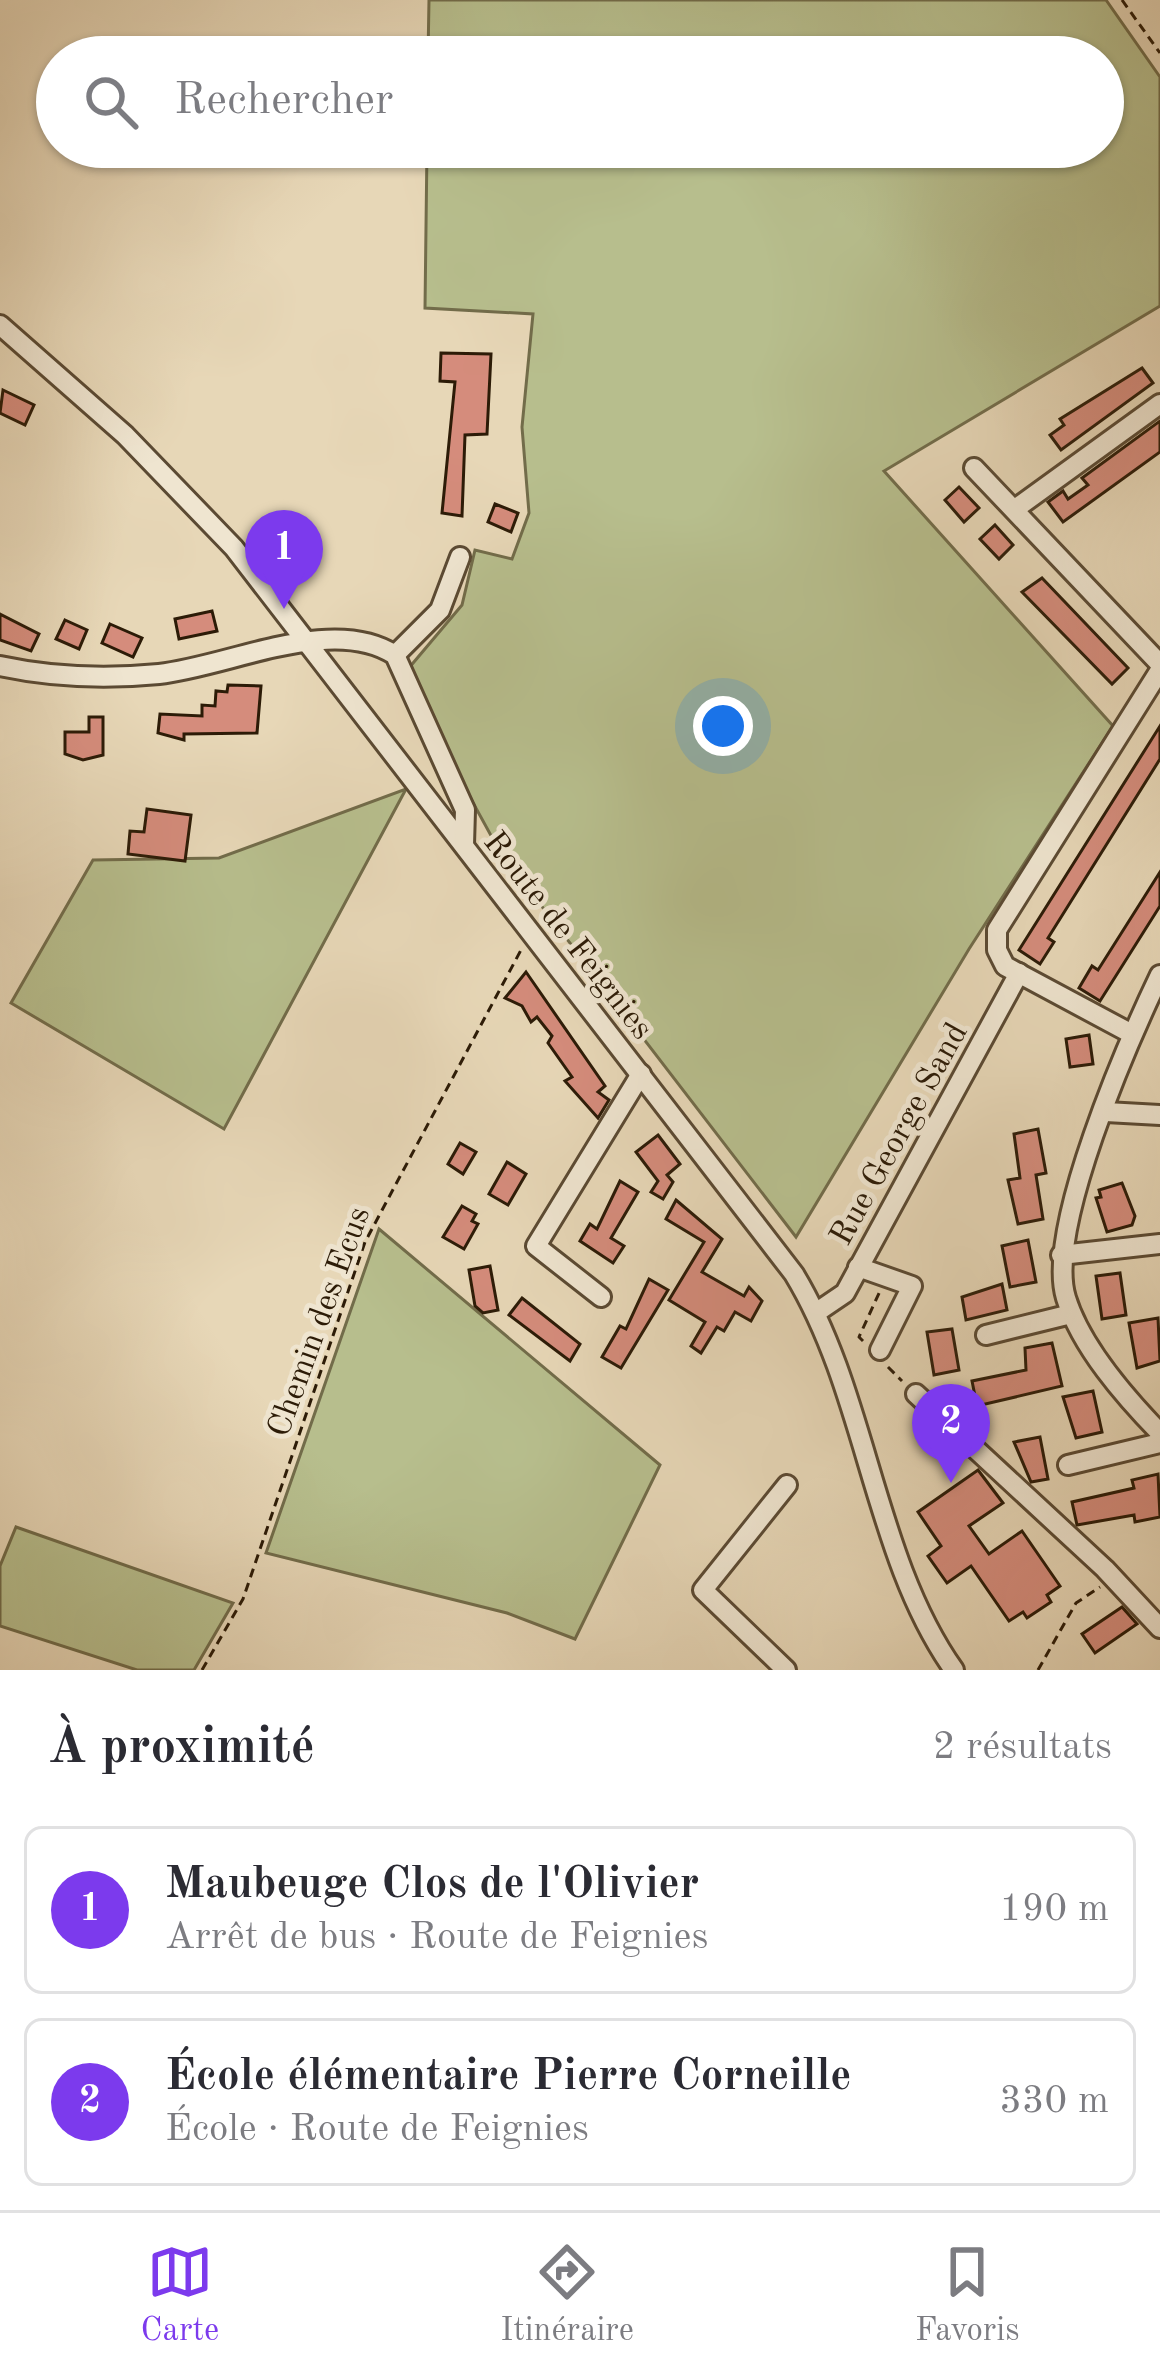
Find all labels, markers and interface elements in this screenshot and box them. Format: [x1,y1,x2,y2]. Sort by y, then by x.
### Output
search box [36,36,1124,168]
icon: search [78,69,144,135]
text: Rechercher [174,79,393,124]
pin: 1 [245,510,323,609]
your location [693,696,753,756]
street label: Route de Feignies [476,826,658,1046]
street label: Rue George Sand [825,1018,975,1251]
street label: Chemin des Ecus [263,1203,377,1442]
pin: 2 [912,1384,990,1483]
text: À proximité [48,1723,315,1774]
text: 2 résultats [933,1728,1112,1767]
text: Maubeuge Clos de l'Olivier [165,1863,699,1908]
text: 1 [79,1890,101,1929]
text: 190 m [999,1890,1109,1929]
text: Arrêt de bus · Route de Feignies [165,1918,708,1957]
text: École élémentaire Pierre Corneille [165,2055,852,2100]
text: 2 [79,2082,101,2121]
text: 330 m [999,2082,1109,2121]
text: École · Route de Feignies [165,2110,589,2149]
tab: Carte [140,2239,219,2352]
tab: Itinéraire [500,2239,634,2352]
tab: Favoris [915,2239,1020,2352]

